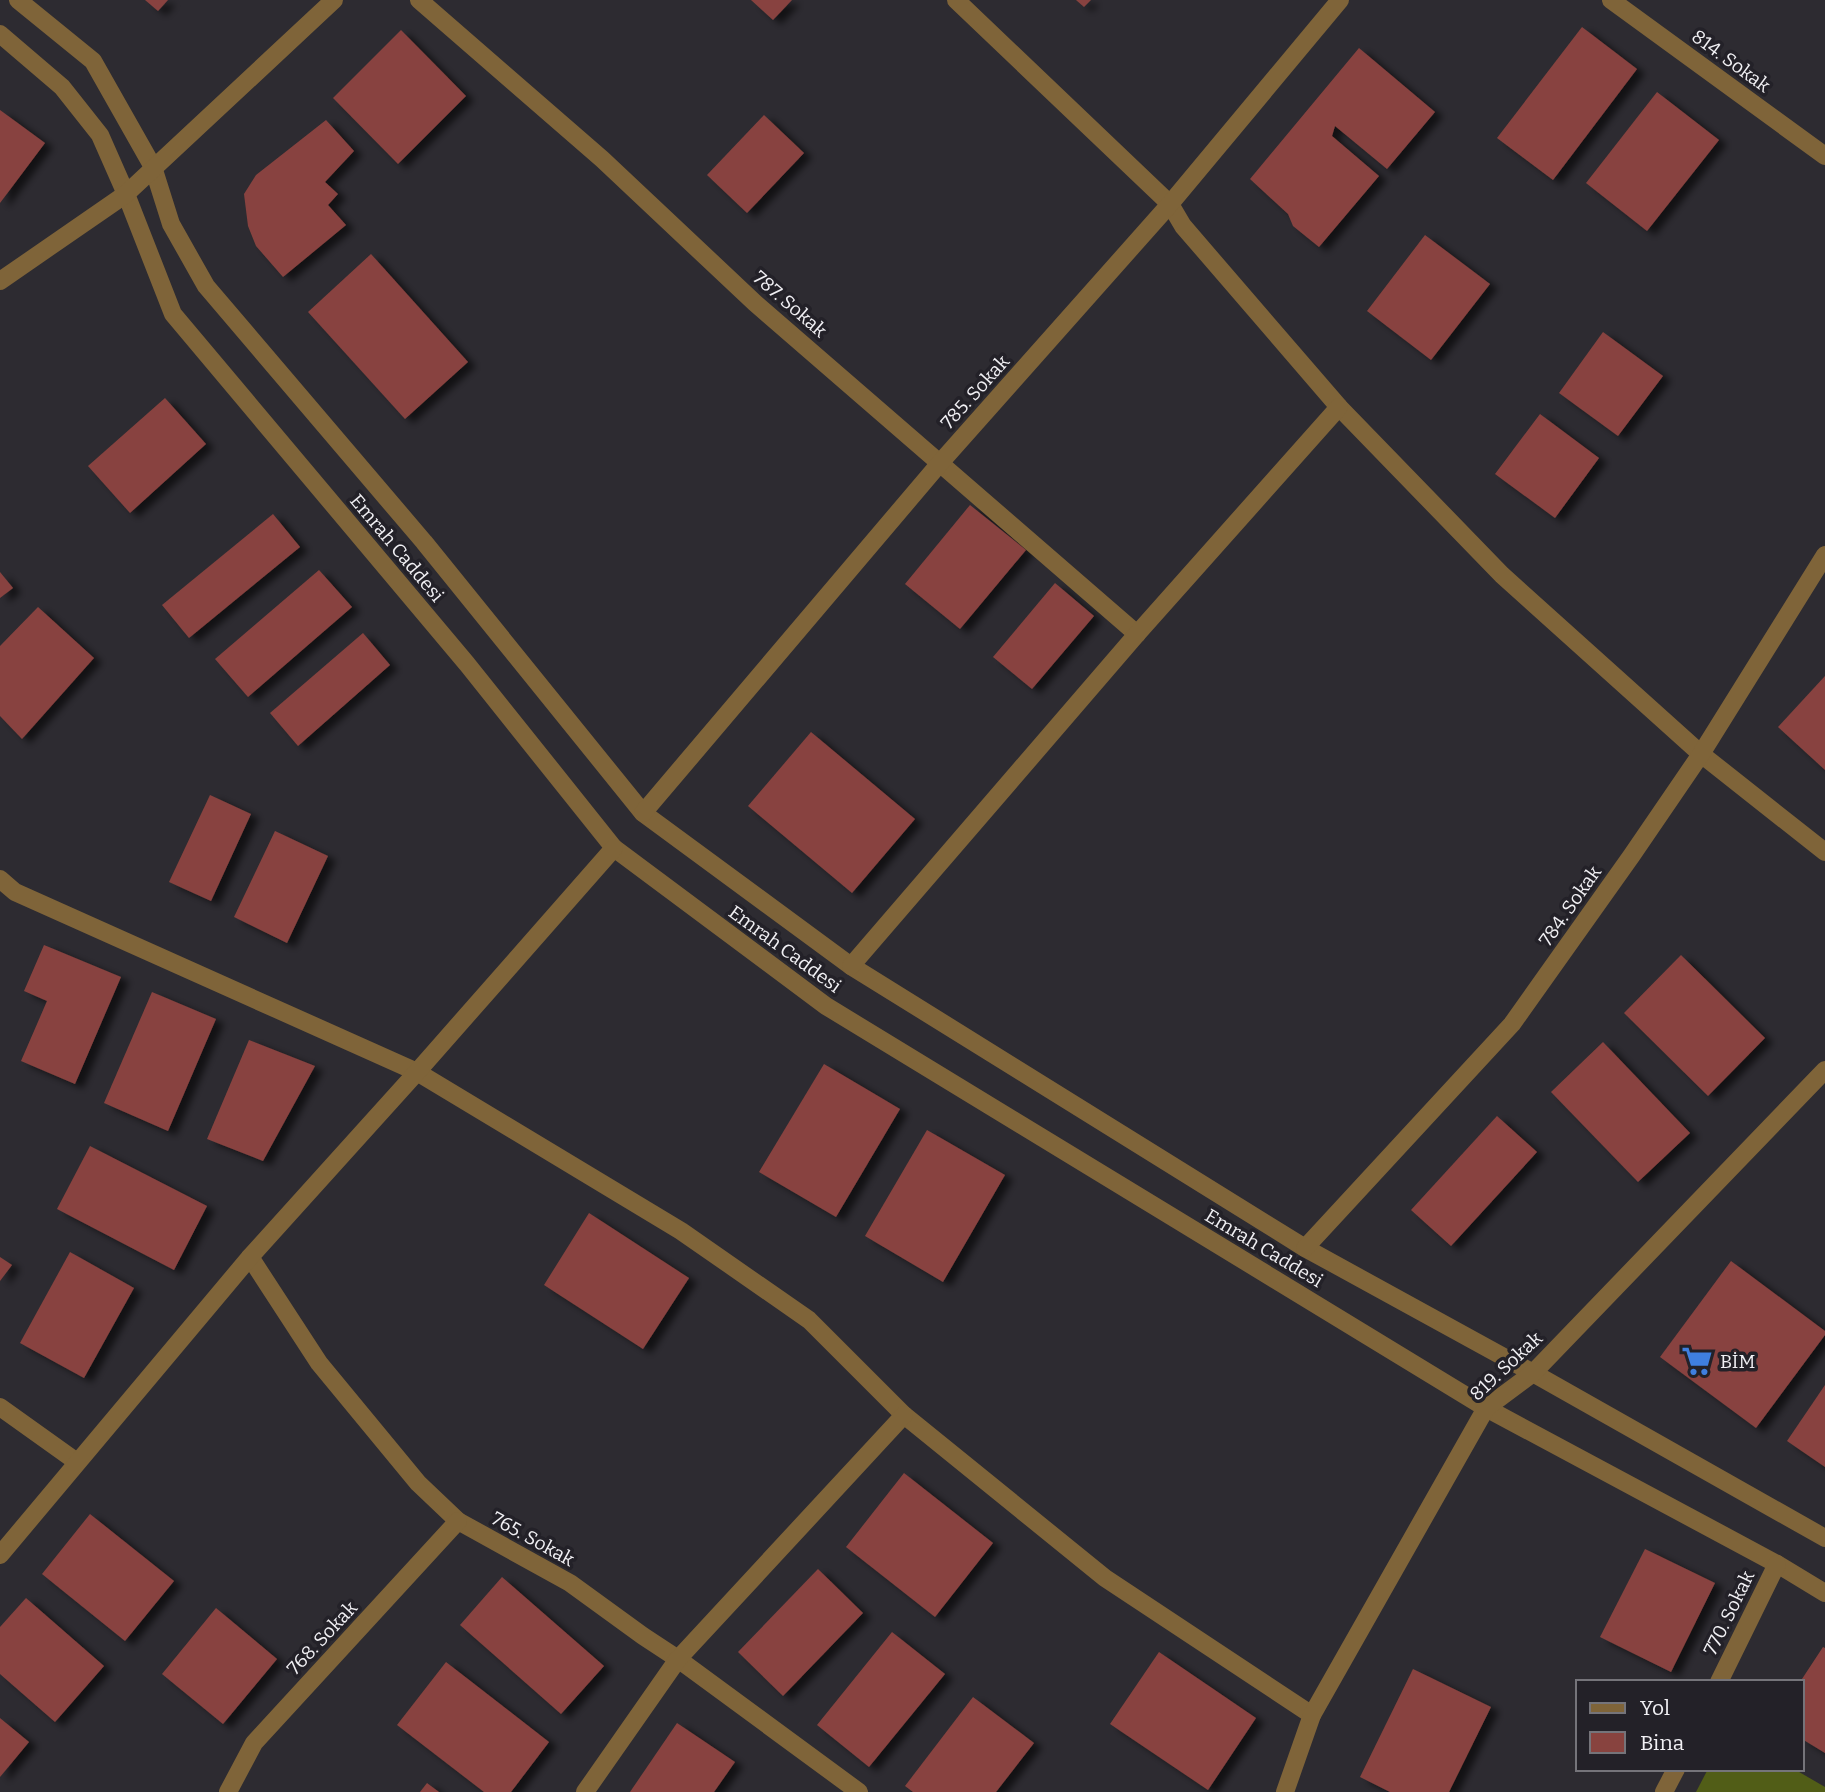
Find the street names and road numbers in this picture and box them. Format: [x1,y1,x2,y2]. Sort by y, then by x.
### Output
street label: 814. Sokak [1687,25,1775,97]
street label: 787. Sokak [749,266,832,342]
street label: 785. Sokak [936,350,1014,434]
street label: Emrah Caddesi [345,489,449,607]
street label: 784. Sokak [1534,861,1606,951]
street label: Emrah Caddesi [724,900,846,998]
street label: Emrah Caddesi [1201,1204,1327,1292]
street label: 819. Sokak [1465,1327,1547,1405]
street label: 765. Sokak [488,1507,579,1571]
street label: 770. Sokak [1699,1567,1759,1659]
street label: 768. Sokak [282,1596,362,1680]

